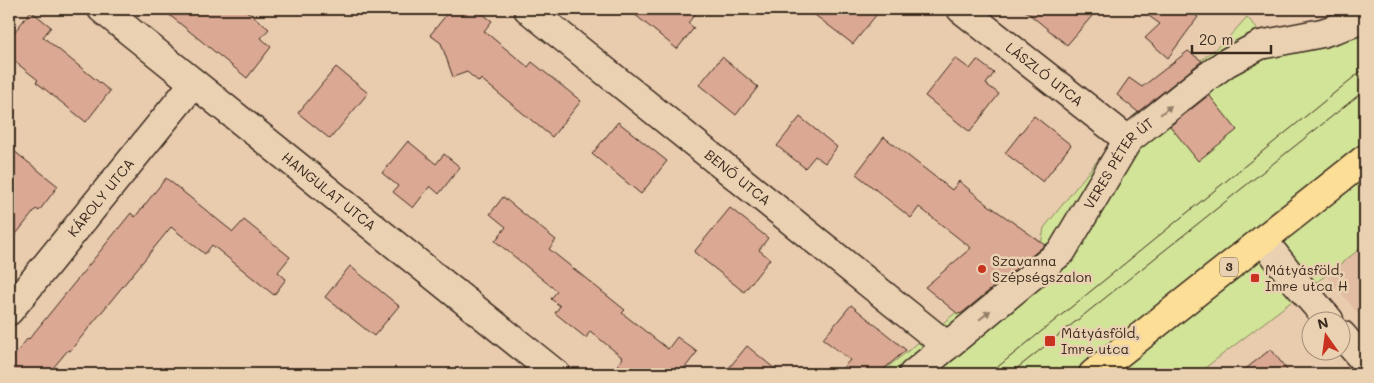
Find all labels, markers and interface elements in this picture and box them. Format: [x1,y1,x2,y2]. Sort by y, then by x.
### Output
scale bar [1192,22,1270,54]
text: 20 m [1199,29,1233,49]
street label: LÁSZLÓ UTCA [1002,38,1087,110]
one-way arrow [1159,104,1172,115]
street label: VERES PÉTER ÚT [1079,113,1157,213]
street label: BENŐ UTCA [701,145,775,210]
street label: HANGULAT UTCA [278,147,380,235]
street label: KÁROLY UTCA [63,154,138,241]
place label: Szavanna Szépségszalon [992,251,1092,286]
road number: 3 [1220,258,1238,276]
place label: Mátyásföld, Imre utca H [1265,260,1348,295]
marker: Szavanna Szépségszalon [976,263,988,275]
marker: Mátyásföld, Imre utca H [1249,272,1261,284]
one-way arrow [979,310,991,321]
north arrow [1302,310,1352,360]
text: N [1315,312,1330,333]
place label: Mátyásföld, Imre utca [1061,323,1140,358]
marker: Mátyásföld, Imre utca [1043,334,1057,348]

